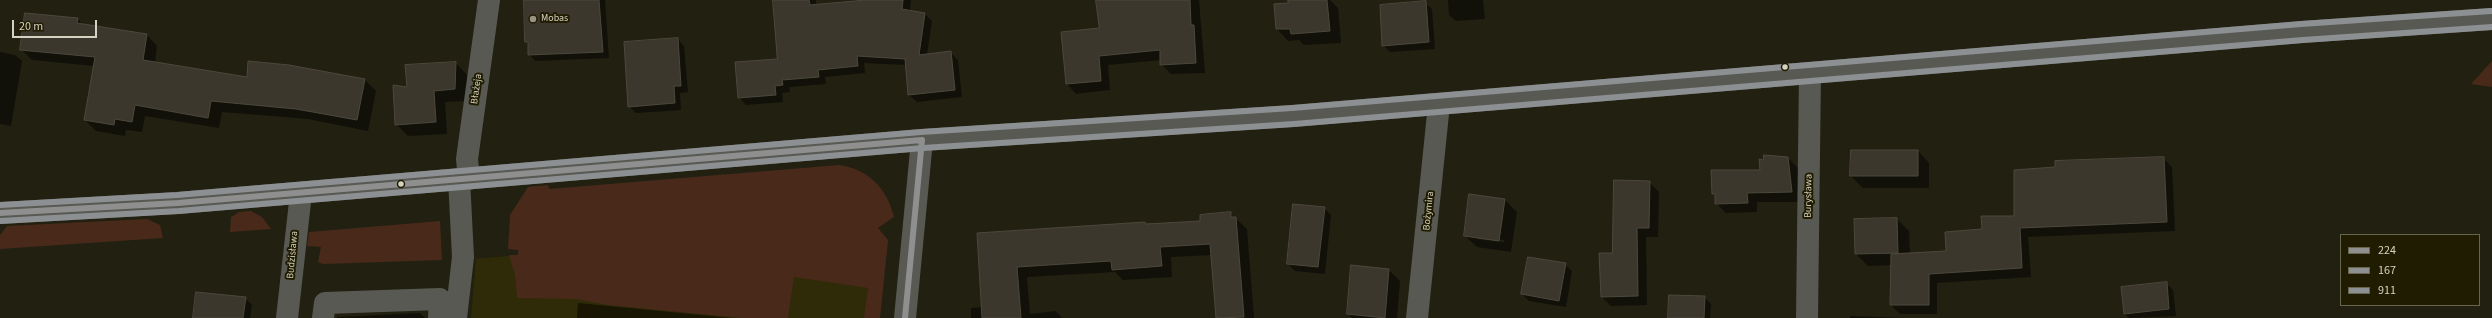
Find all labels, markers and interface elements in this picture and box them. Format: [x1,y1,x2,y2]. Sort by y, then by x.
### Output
scale bar [14,12,99,38]
place label: Mobas [541,13,568,25]
marker: Mobas [528,14,538,24]
text: 20 m [19,18,43,35]
unlabelled marker [1780,62,1790,72]
street label: Błażeja [469,73,485,105]
street label: Burysława [1803,174,1815,218]
unlabelled marker [396,179,406,189]
street label: Bożymira [1421,191,1437,231]
street label: Budzisława [285,231,301,279]
legend [2340,234,2480,306]
text: 224 [2378,242,2396,259]
text: 167 [2378,262,2396,279]
text: 911 [2378,282,2396,299]

